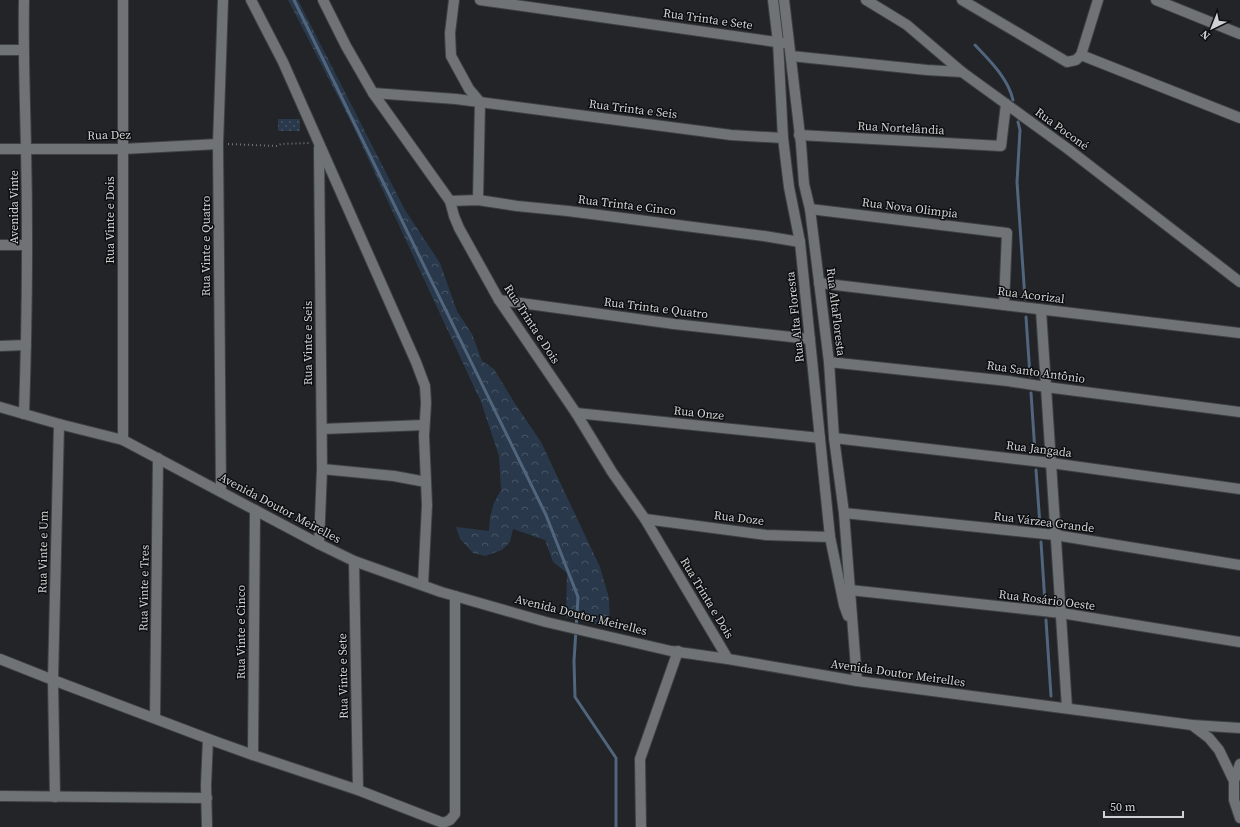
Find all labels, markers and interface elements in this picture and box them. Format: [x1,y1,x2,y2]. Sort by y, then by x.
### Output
street label: Rua Trinta e Sete [662,5,754,33]
north arrow [1192,8,1232,48]
text: N [1197,27,1214,43]
street label: Rua Trinta e Seis [588,96,678,122]
street label: Rua Poconé [1032,104,1092,154]
street label: Rua Nortelândia [857,118,946,138]
street label: Rua Dez [87,127,132,143]
street label: Avenida Vinte [6,170,22,244]
street label: Rua Vinte e Dois [102,176,118,264]
street label: Rua Trinta e Cinco [577,191,677,219]
street label: Rua Nova Olimpia [861,194,960,222]
street label: Rua Vinte e Quatro [198,195,214,296]
street label: Rua AltaFloresta [823,267,849,358]
street label: Rua Alta Floresta [782,270,808,363]
street label: Rua Trinta e Dois [500,281,564,367]
street label: Rua Acorizal [996,283,1066,307]
street label: Rua Trinta e Quatro [603,294,709,322]
street label: Rua Vinte e Seis [300,301,316,385]
street label: Rua Santo Antônio [986,357,1087,387]
street label: Rua Onze [673,402,725,424]
street label: Rua Jangada [1005,437,1074,461]
street label: Avenida Doutor Meirelles [216,469,344,547]
street label: Rua Doze [713,507,765,529]
street label: Rua Várzea Grande [993,508,1095,536]
street label: Rua Vinte e Um [34,510,52,593]
street label: Rua Vinte e Tres [135,545,153,631]
street label: Rua Trinta e Dois [677,555,737,641]
street label: Rua Vinte e Cinco [233,584,249,679]
street label: Rua Rosário Oeste [998,586,1096,614]
street label: Avenida Doutor Meirelles [513,591,649,639]
street label: Rua Vinte e Sete [334,633,352,719]
street label: Avenida Doutor Meirelles [830,656,966,690]
scale bar [1104,793,1183,819]
text: 50 m [1110,799,1136,815]

